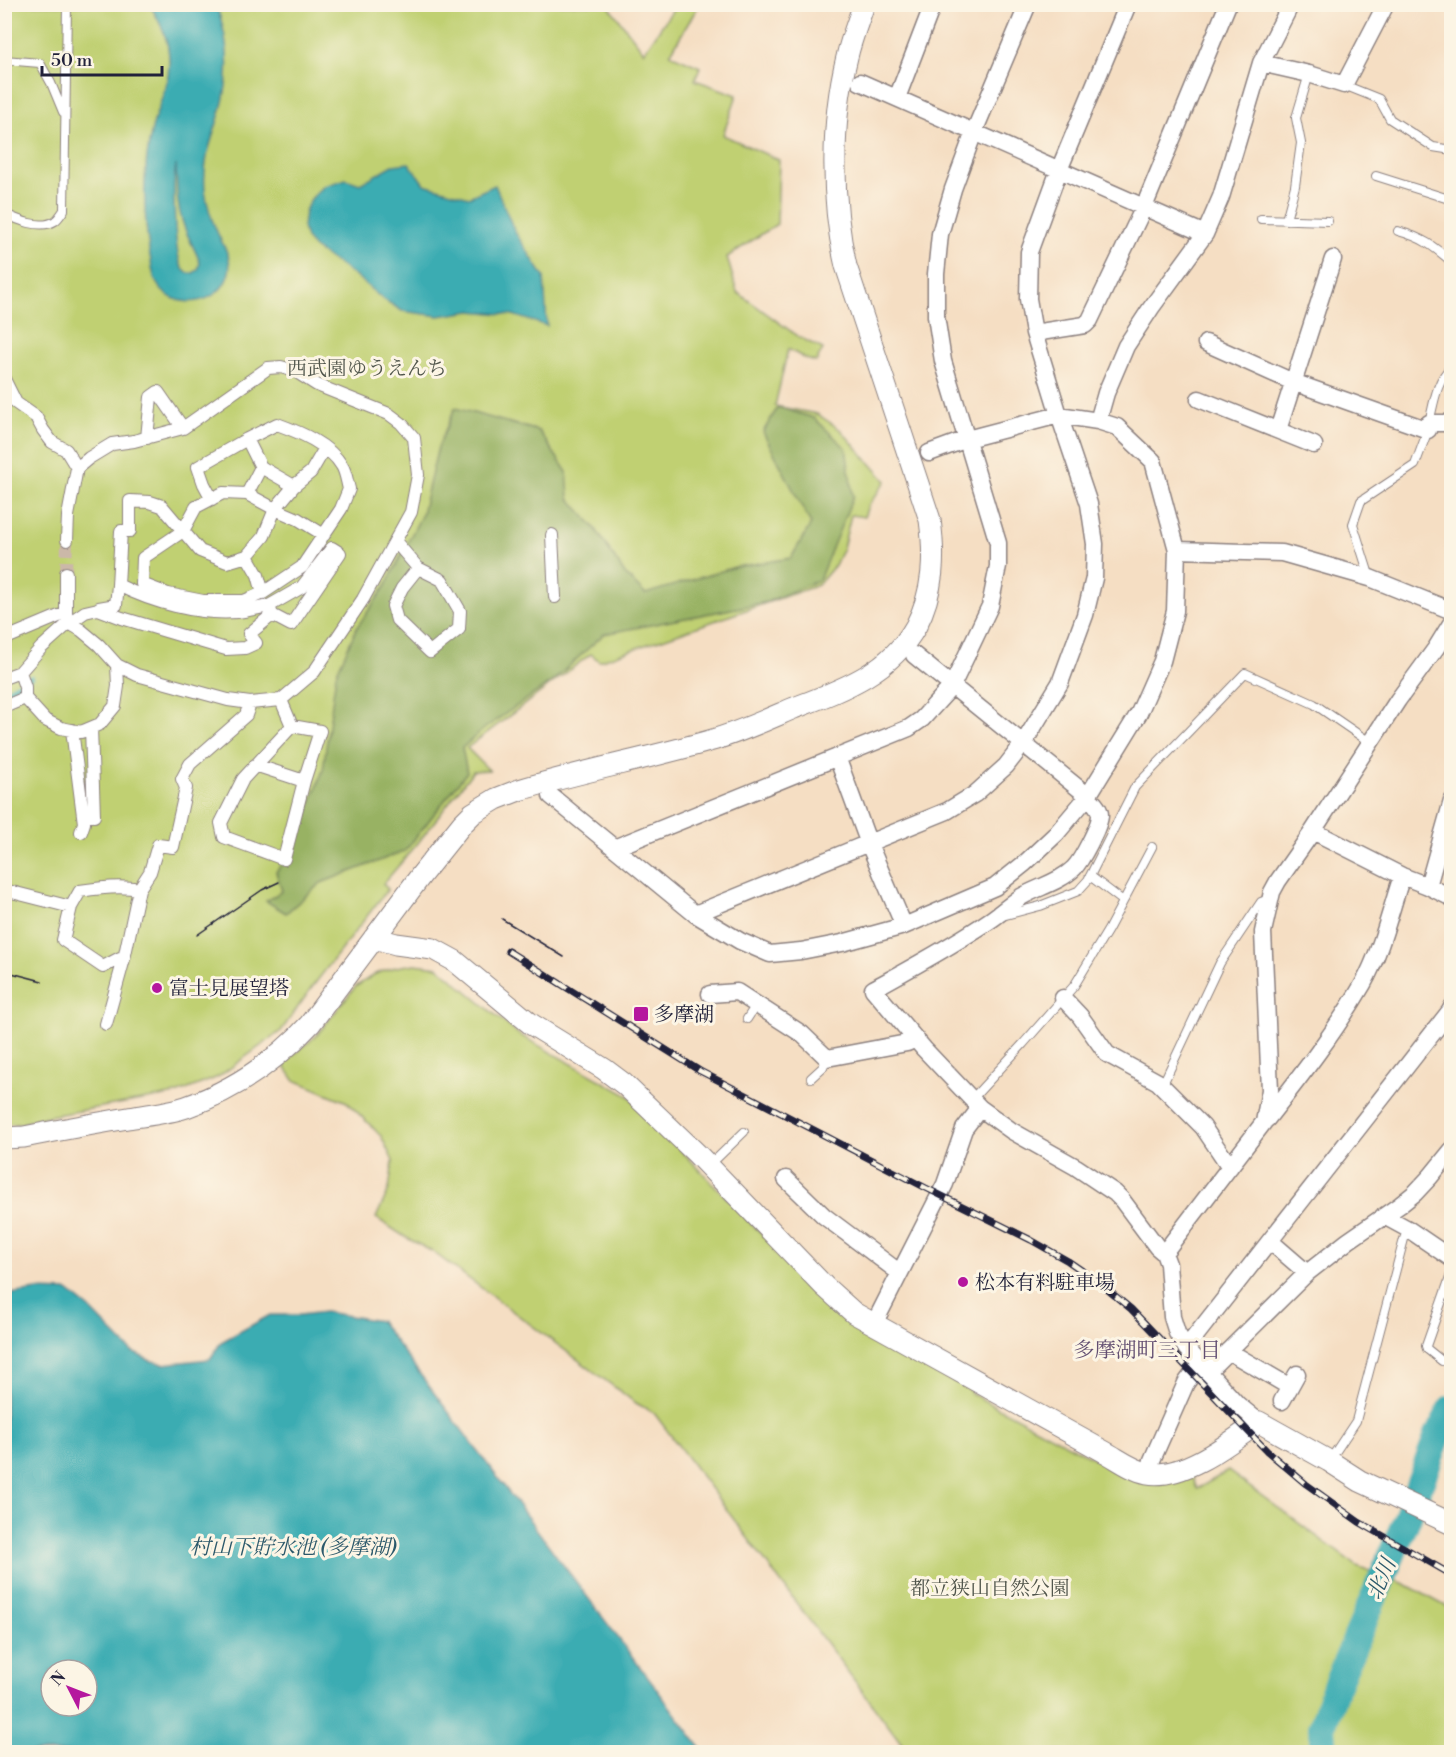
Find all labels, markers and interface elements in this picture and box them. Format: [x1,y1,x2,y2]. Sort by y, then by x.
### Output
scale bar [42,39,162,77]
text: 50 m [51,49,93,72]
park label: 西武園ゆうえんち [287,357,447,382]
place label: 富士見展望塔 [169,977,289,1002]
marker: 富士見展望塔 [150,981,164,995]
place label: 多摩湖 [654,1003,714,1028]
marker: 多摩湖 [632,1005,650,1023]
place label: 松本有料駐車場 [975,1271,1115,1296]
marker: 松本有料駐車場 [956,1275,970,1289]
district label: 多摩湖町三丁目 [1074,1338,1221,1364]
water label: 村山下貯水池 (多摩湖) [190,1535,397,1561]
water label: 北川 [1362,1553,1403,1604]
park label: 都立狭山自然公園 [910,1577,1070,1602]
north arrow [39,1658,99,1718]
text: N [47,1667,70,1690]

